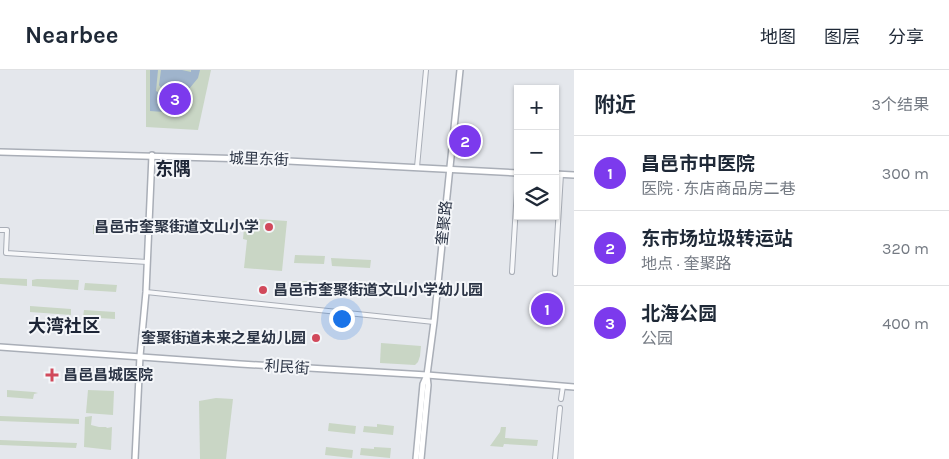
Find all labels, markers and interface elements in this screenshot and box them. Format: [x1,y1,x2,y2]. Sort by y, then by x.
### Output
text: Nearbee [25,21,119,49]
text: 地图 [760,26,796,48]
text: 图层 [824,26,860,48]
text: 分享 [888,26,924,48]
pin: 3 [159,80,191,118]
map controls [514,85,559,220]
button: + [514,85,559,130]
text: 附近 [594,93,636,117]
text: 3个结果 [872,95,929,114]
pin: 2 [449,122,481,160]
button: − [514,130,559,175]
street label: 城里东街 [229,149,289,169]
text: 昌邑市中医院 [641,153,755,175]
district label: 东隅 [155,158,191,180]
text: 1 [607,164,613,183]
text: 300 m [882,164,929,183]
button: layers [514,175,559,220]
text: 医院 · 东店商品房二巷 [641,179,795,198]
street label: 奎聚路 [433,200,455,246]
place label: 昌邑市奎聚街道文山小学 [94,218,259,236]
marker: 昌邑市奎聚街道文山小学 [263,221,275,233]
text: 东市场垃圾转运站 [641,228,793,250]
text: 2 [605,239,615,258]
text: 320 m [882,239,929,258]
text: 地点 · 奎聚路 [641,254,731,273]
place label: 昌邑市奎聚街道文山小学幼儿园 [273,281,483,299]
marker: 昌邑市奎聚街道文山小学幼儿园 [257,284,269,296]
pin: 1 [531,290,563,328]
text: 北海公园 [641,303,717,325]
your location [329,306,355,332]
text: 3 [605,314,615,333]
text: 400 m [882,314,929,333]
district label: 大湾社区 [28,315,100,337]
place label: 奎聚街道未来之星幼儿园 [141,329,306,347]
text: 公园 [641,329,673,348]
marker: 奎聚街道未来之星幼儿园 [310,332,322,344]
street label: 利民街 [264,356,310,378]
place label: 昌邑昌城医院 [63,366,153,384]
marker: 昌邑昌城医院 [45,368,59,382]

